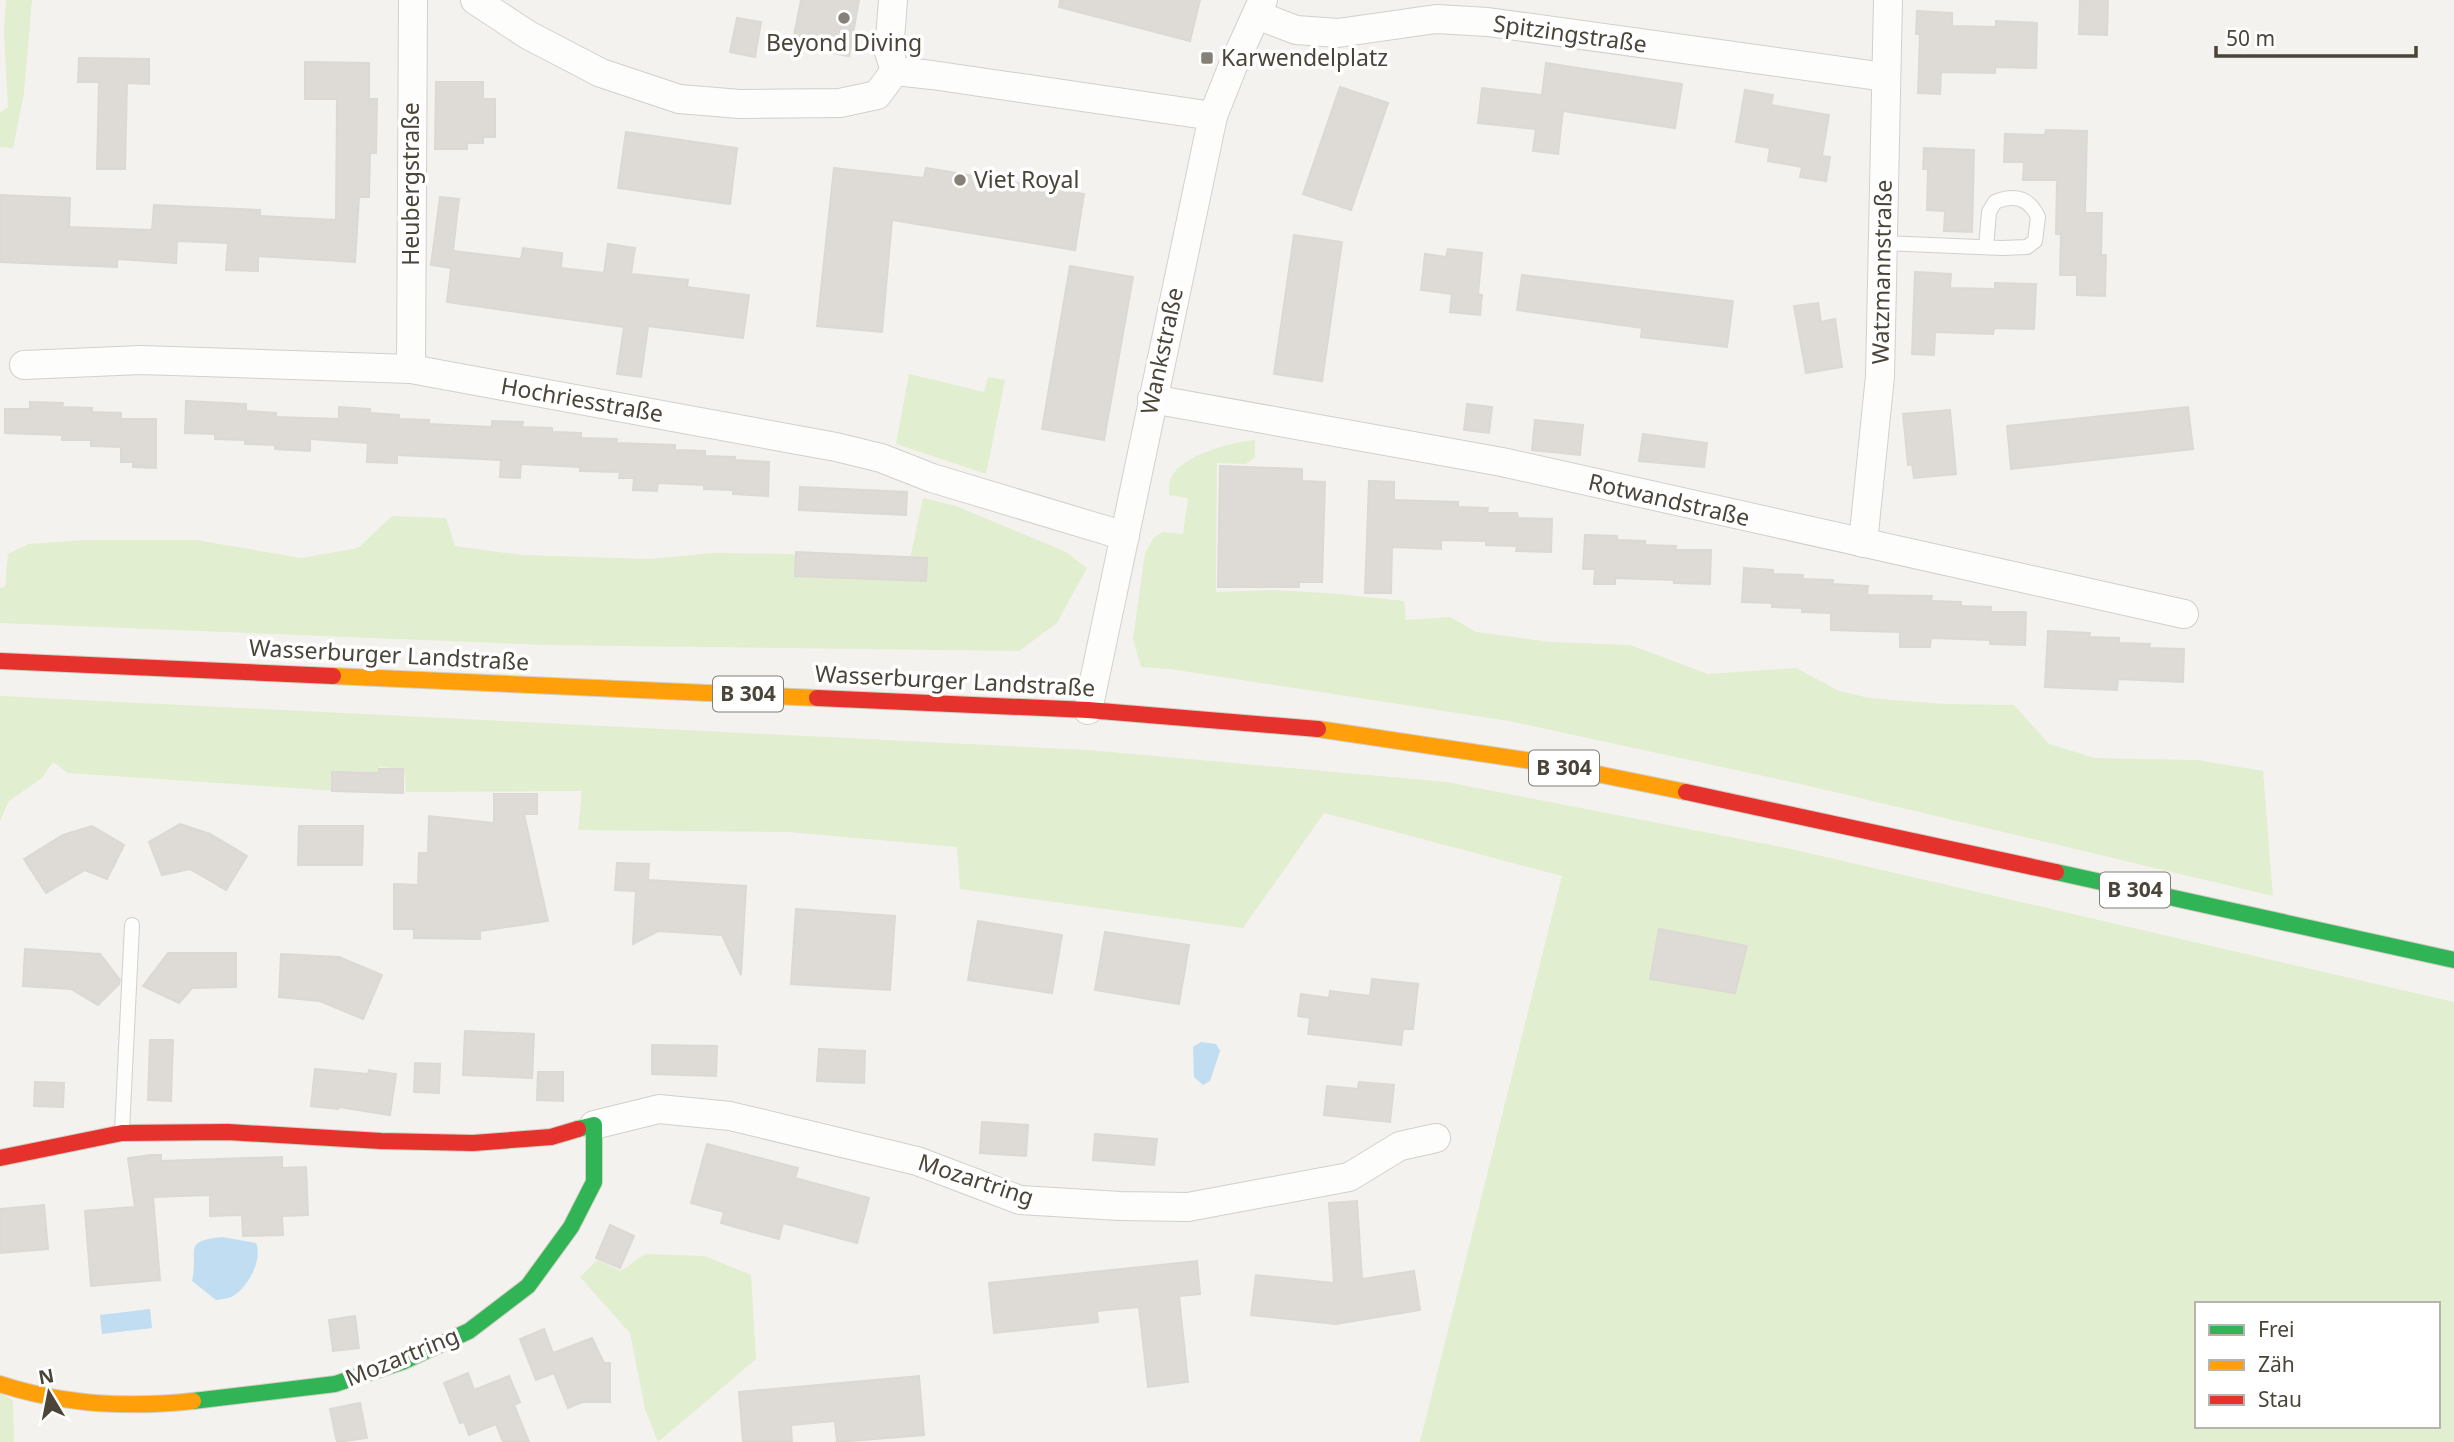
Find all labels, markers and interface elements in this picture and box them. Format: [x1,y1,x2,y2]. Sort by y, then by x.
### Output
street label: Spitzingstraße [1491,6,1649,60]
marker: Beyond Diving [836,10,852,26]
scale bar [2216,14,2416,58]
text: 50 m [2226,24,2275,52]
place label: Beyond Diving [766,26,922,58]
place label: Karwendelplatz [1221,41,1388,73]
marker: Karwendelplatz [1199,50,1215,66]
street label: Heubergstraße [394,102,426,266]
place label: Viet Royal [974,163,1079,195]
marker: Viet Royal [952,172,968,188]
street label: Watzmannstraße [1863,179,1899,365]
street label: Wankstraße [1132,284,1190,417]
street label: Hochriesstraße [498,369,666,429]
street label: Rotwandstraße [1585,465,1753,533]
street label: Wasserburger Landstraße [248,631,530,677]
street label: Wasserburger Landstraße [814,657,1096,703]
road number: B 304 [713,676,783,712]
road number: B 304 [1529,750,1599,786]
road number: B 304 [2100,872,2170,908]
street label: Mozartring [914,1145,1038,1213]
legend [2195,1302,2440,1428]
text: Frei [2258,1315,2294,1343]
street label: Mozartring [340,1319,463,1393]
text: Zäh [2258,1350,2295,1378]
north arrow [14,1358,84,1428]
text: N [36,1362,56,1390]
text: Stau [2258,1385,2302,1413]

